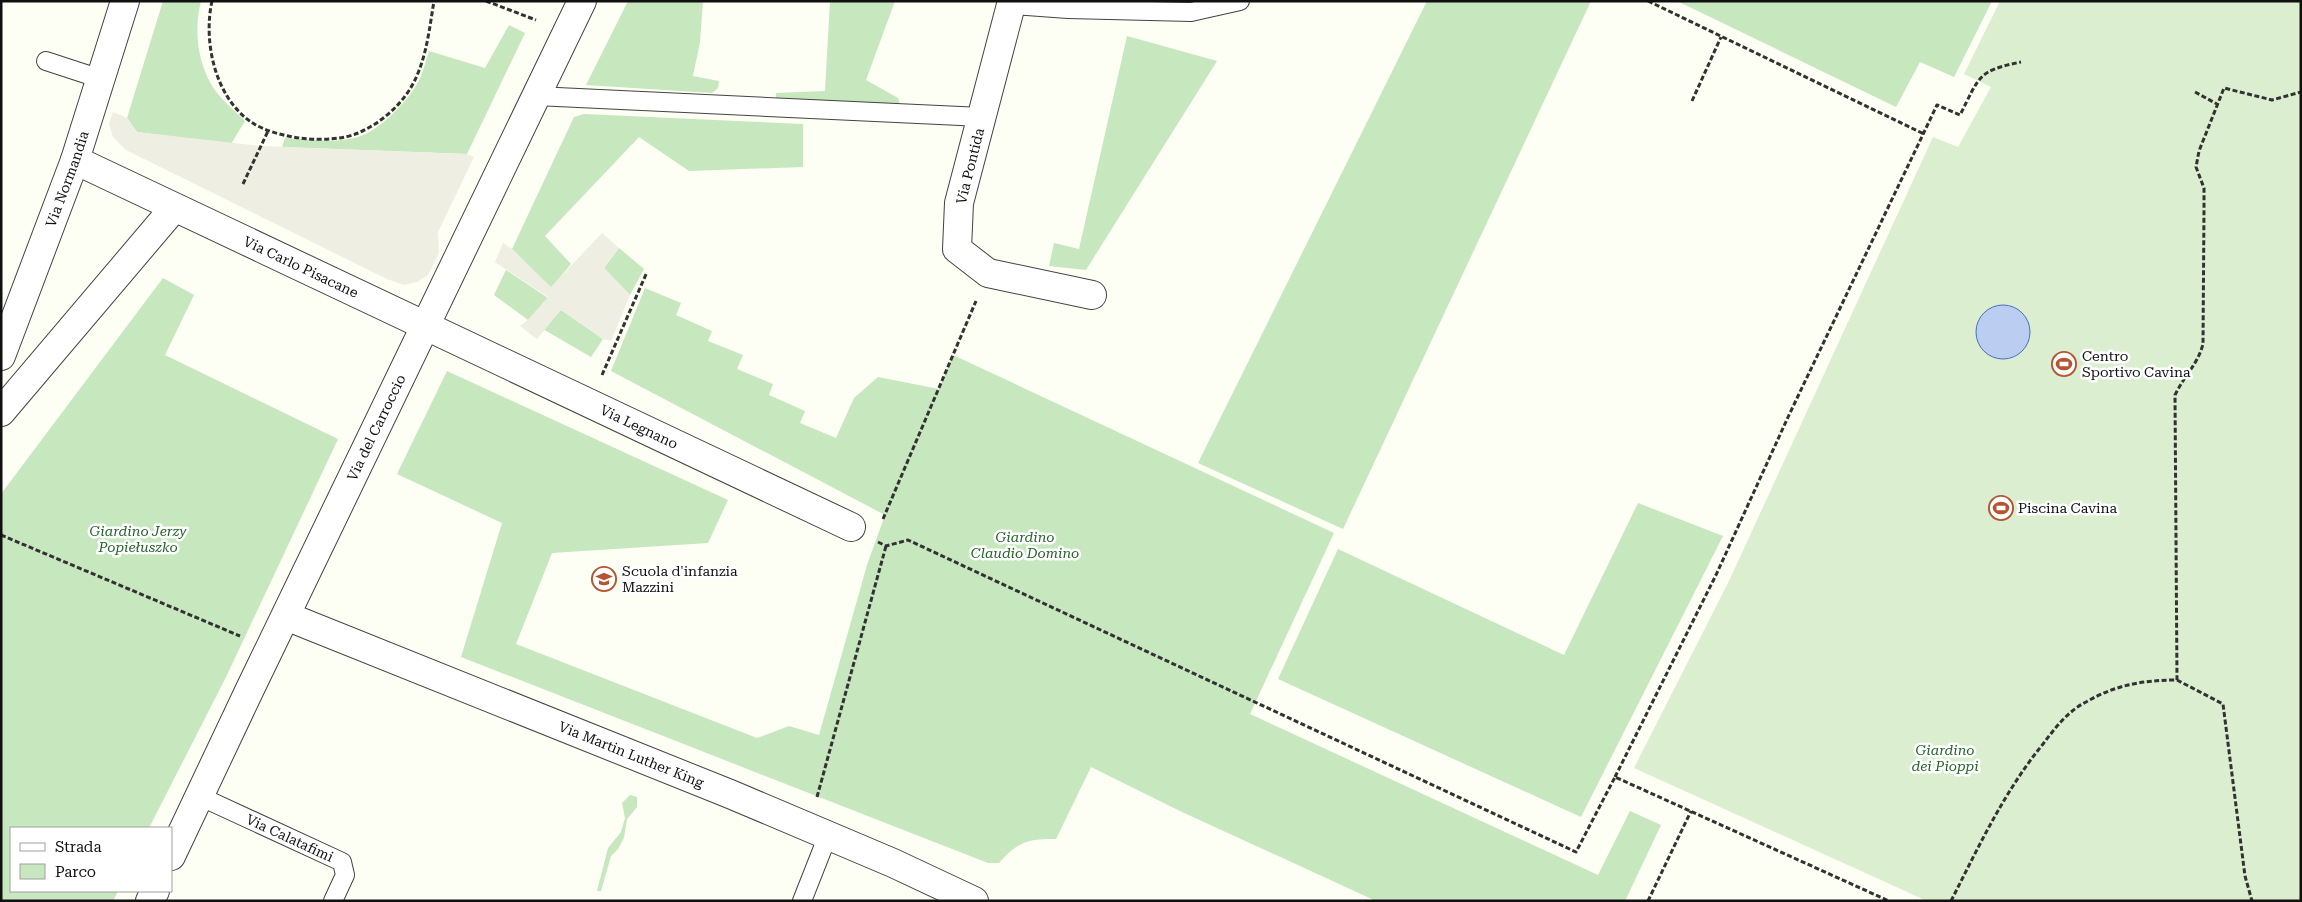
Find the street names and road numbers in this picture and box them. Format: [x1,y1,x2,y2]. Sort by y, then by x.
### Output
street label: Via Pontida [953,126,987,206]
street label: Via Normandia [42,128,92,229]
street label: Via Carlo Pisacane [241,233,361,301]
street label: Via del Carroccio [344,372,409,483]
street label: Via Legnano [598,402,680,452]
street label: Via Martin Luther King [556,718,706,791]
street label: Via Calatafimi [244,811,336,865]

